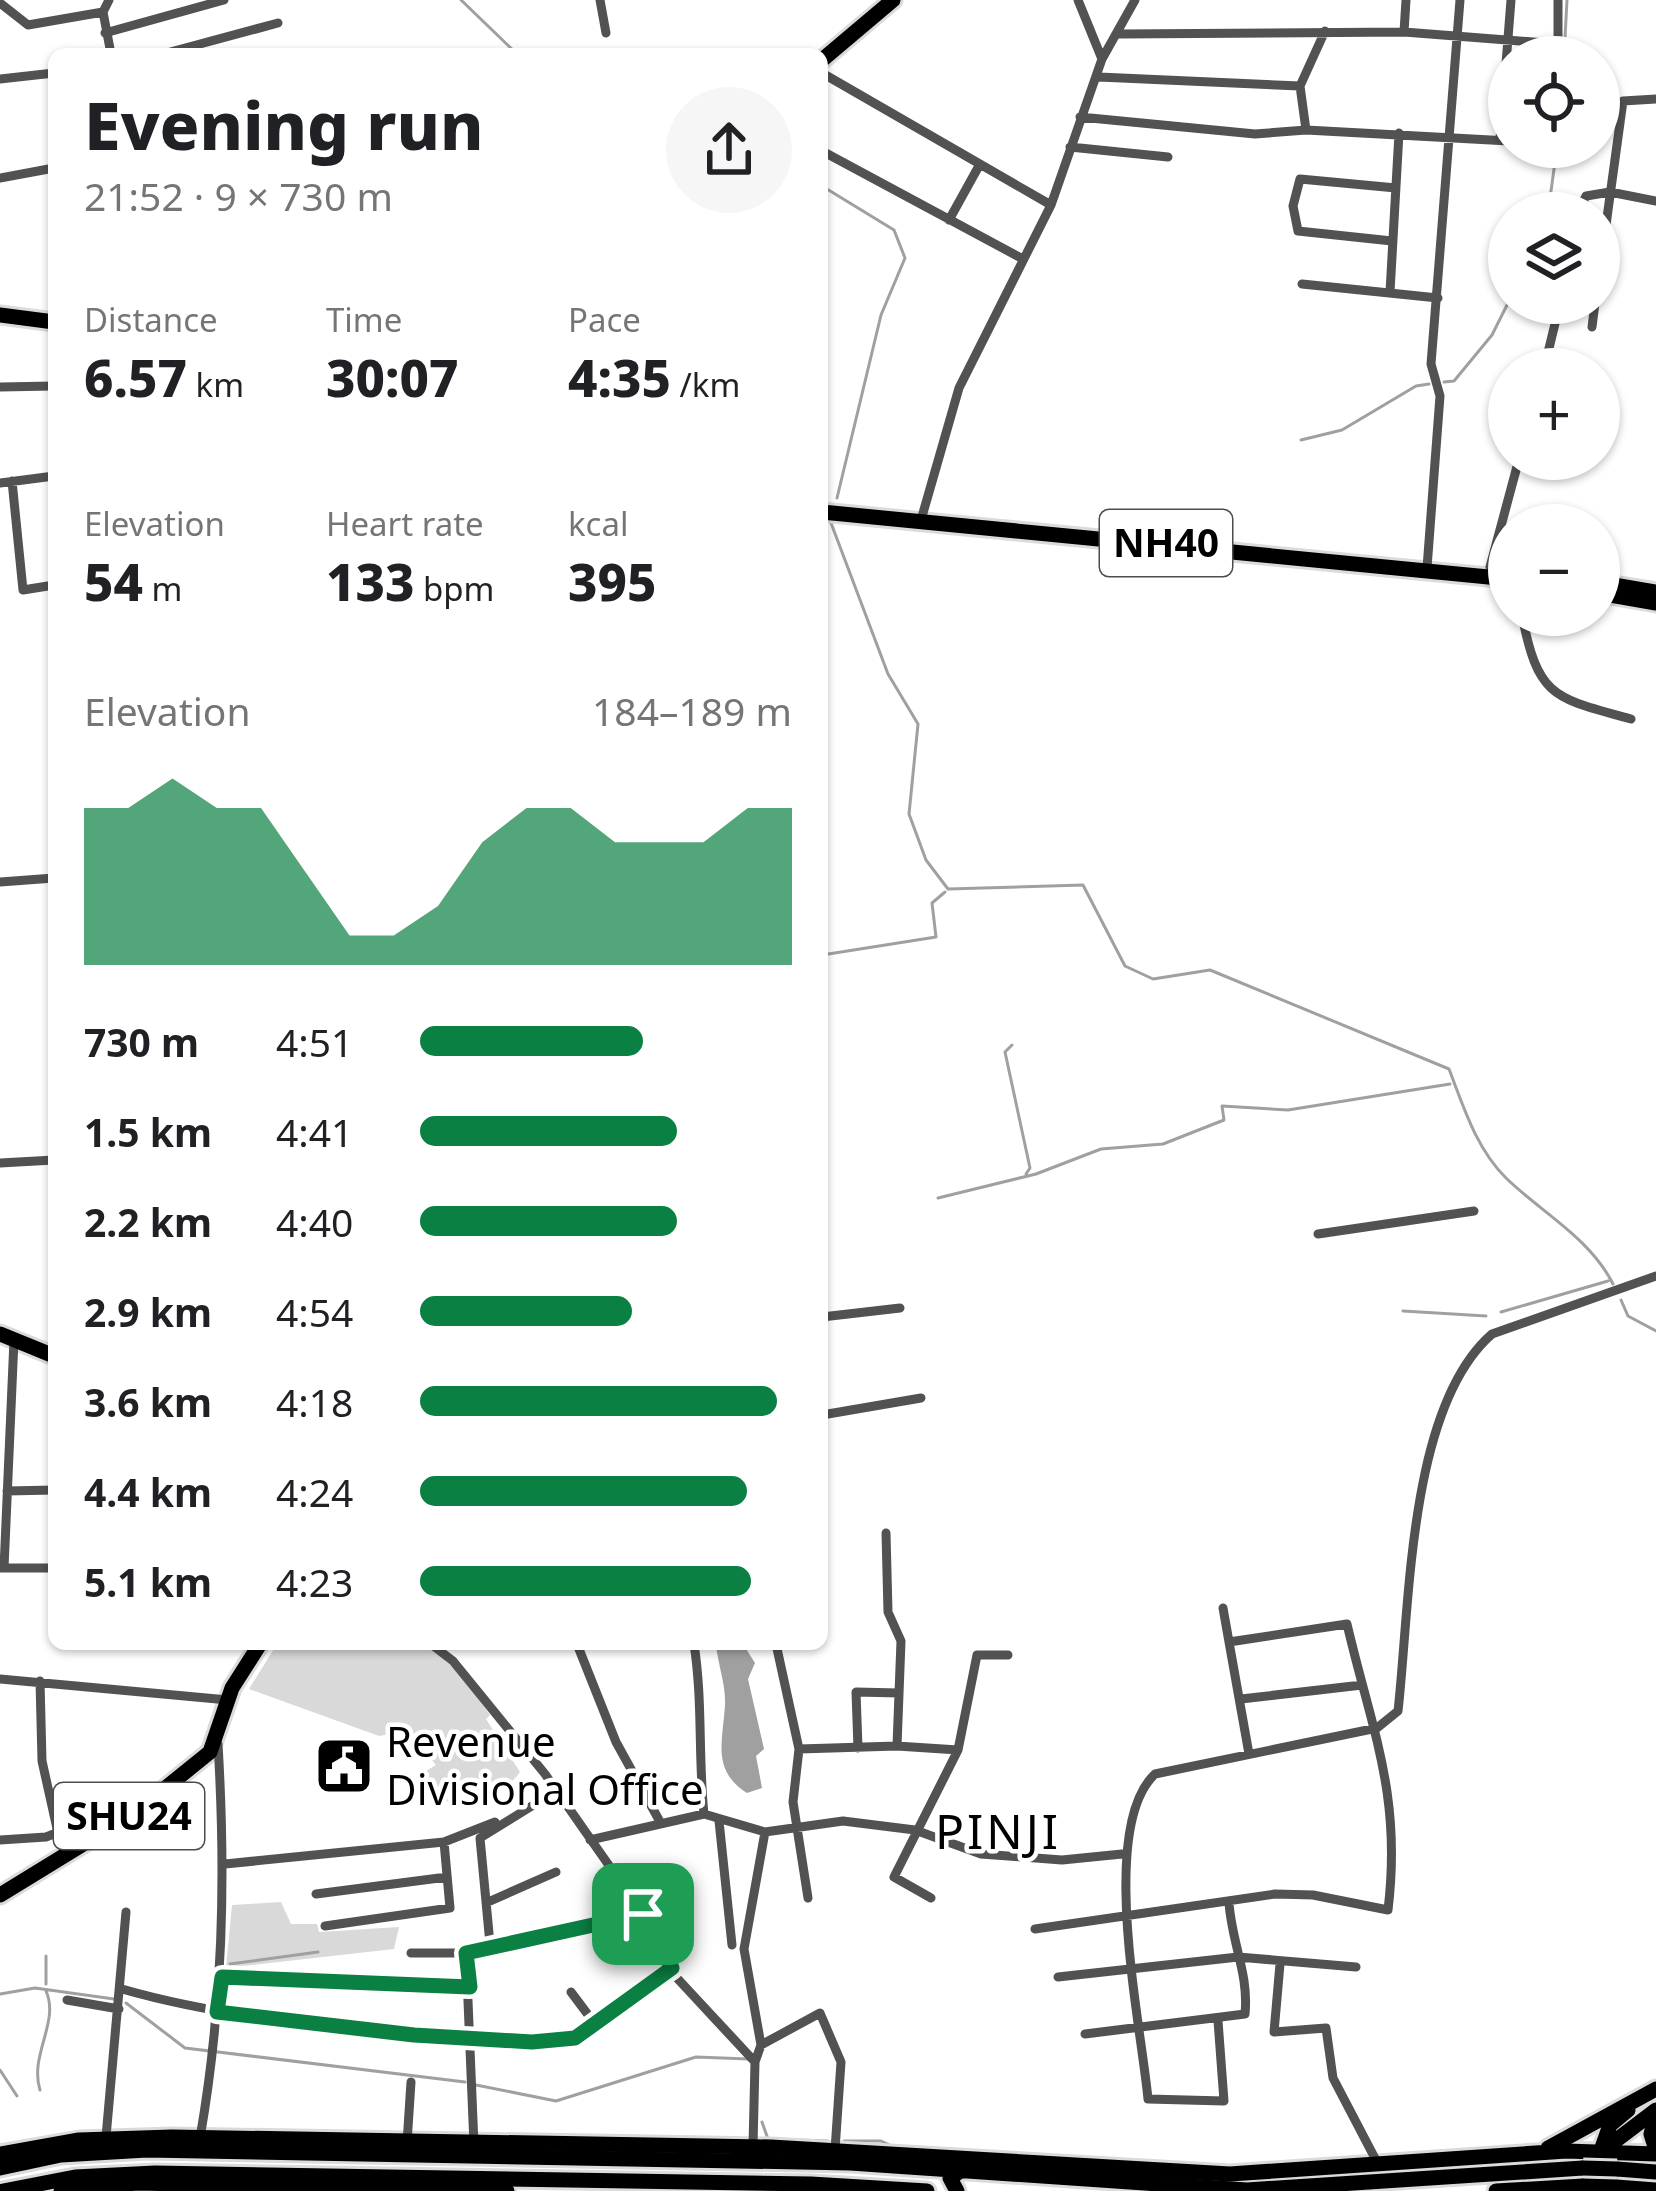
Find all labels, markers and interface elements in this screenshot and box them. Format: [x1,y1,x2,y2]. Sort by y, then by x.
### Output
map controls [1488,36,1620,636]
button: locate [1488,36,1620,168]
text: Evening run [84,79,483,169]
button: share [666,87,792,213]
text: 21:52 · 9 × 730 m [84,169,393,222]
button: layers [1488,192,1620,324]
text: Distance [84,297,218,342]
text: Time [326,297,402,342]
text: Pace [568,297,641,342]
text: 6.57 [84,342,187,412]
text: 30:07 [326,342,458,412]
text: 4:35 [568,342,671,412]
button: + [1488,348,1620,480]
text: km [187,362,244,407]
text: /km [671,362,740,407]
text: Elevation [84,501,225,546]
text: Heart rate [326,501,484,546]
text: kcal [568,501,629,546]
button: − [1488,504,1620,636]
road number: NH40 [1100,510,1232,576]
text: 54 [84,546,143,616]
text: 133 [326,546,414,616]
text: 395 [568,546,656,616]
text: m [143,566,182,611]
text: bpm [414,566,494,611]
text: Elevation [84,684,251,737]
text: 184–189 m [592,684,792,737]
text: 730 m [84,1015,199,1068]
text: 4:51 [276,1015,353,1068]
text: 1.5 km [84,1105,212,1158]
text: 4:41 [276,1105,353,1158]
text: 2.2 km [84,1195,212,1248]
text: 4:40 [276,1195,353,1248]
text: 2.9 km [84,1285,212,1338]
text: 4:54 [276,1285,353,1338]
text: 3.6 km [84,1375,212,1428]
text: 4:18 [276,1375,353,1428]
text: 4.4 km [84,1465,212,1518]
text: 4:24 [276,1465,353,1518]
text: 5.1 km [84,1555,212,1608]
text: 4:23 [276,1555,353,1608]
place label: Revenue Divisional Office [386,1712,704,1817]
public building icon: Revenue Divisional Office [313,1735,375,1797]
road number: SHU24 [54,1783,204,1849]
district label: PINJI [935,1798,1061,1863]
pin [592,1863,694,1965]
icon: arrive [610,1881,676,1947]

